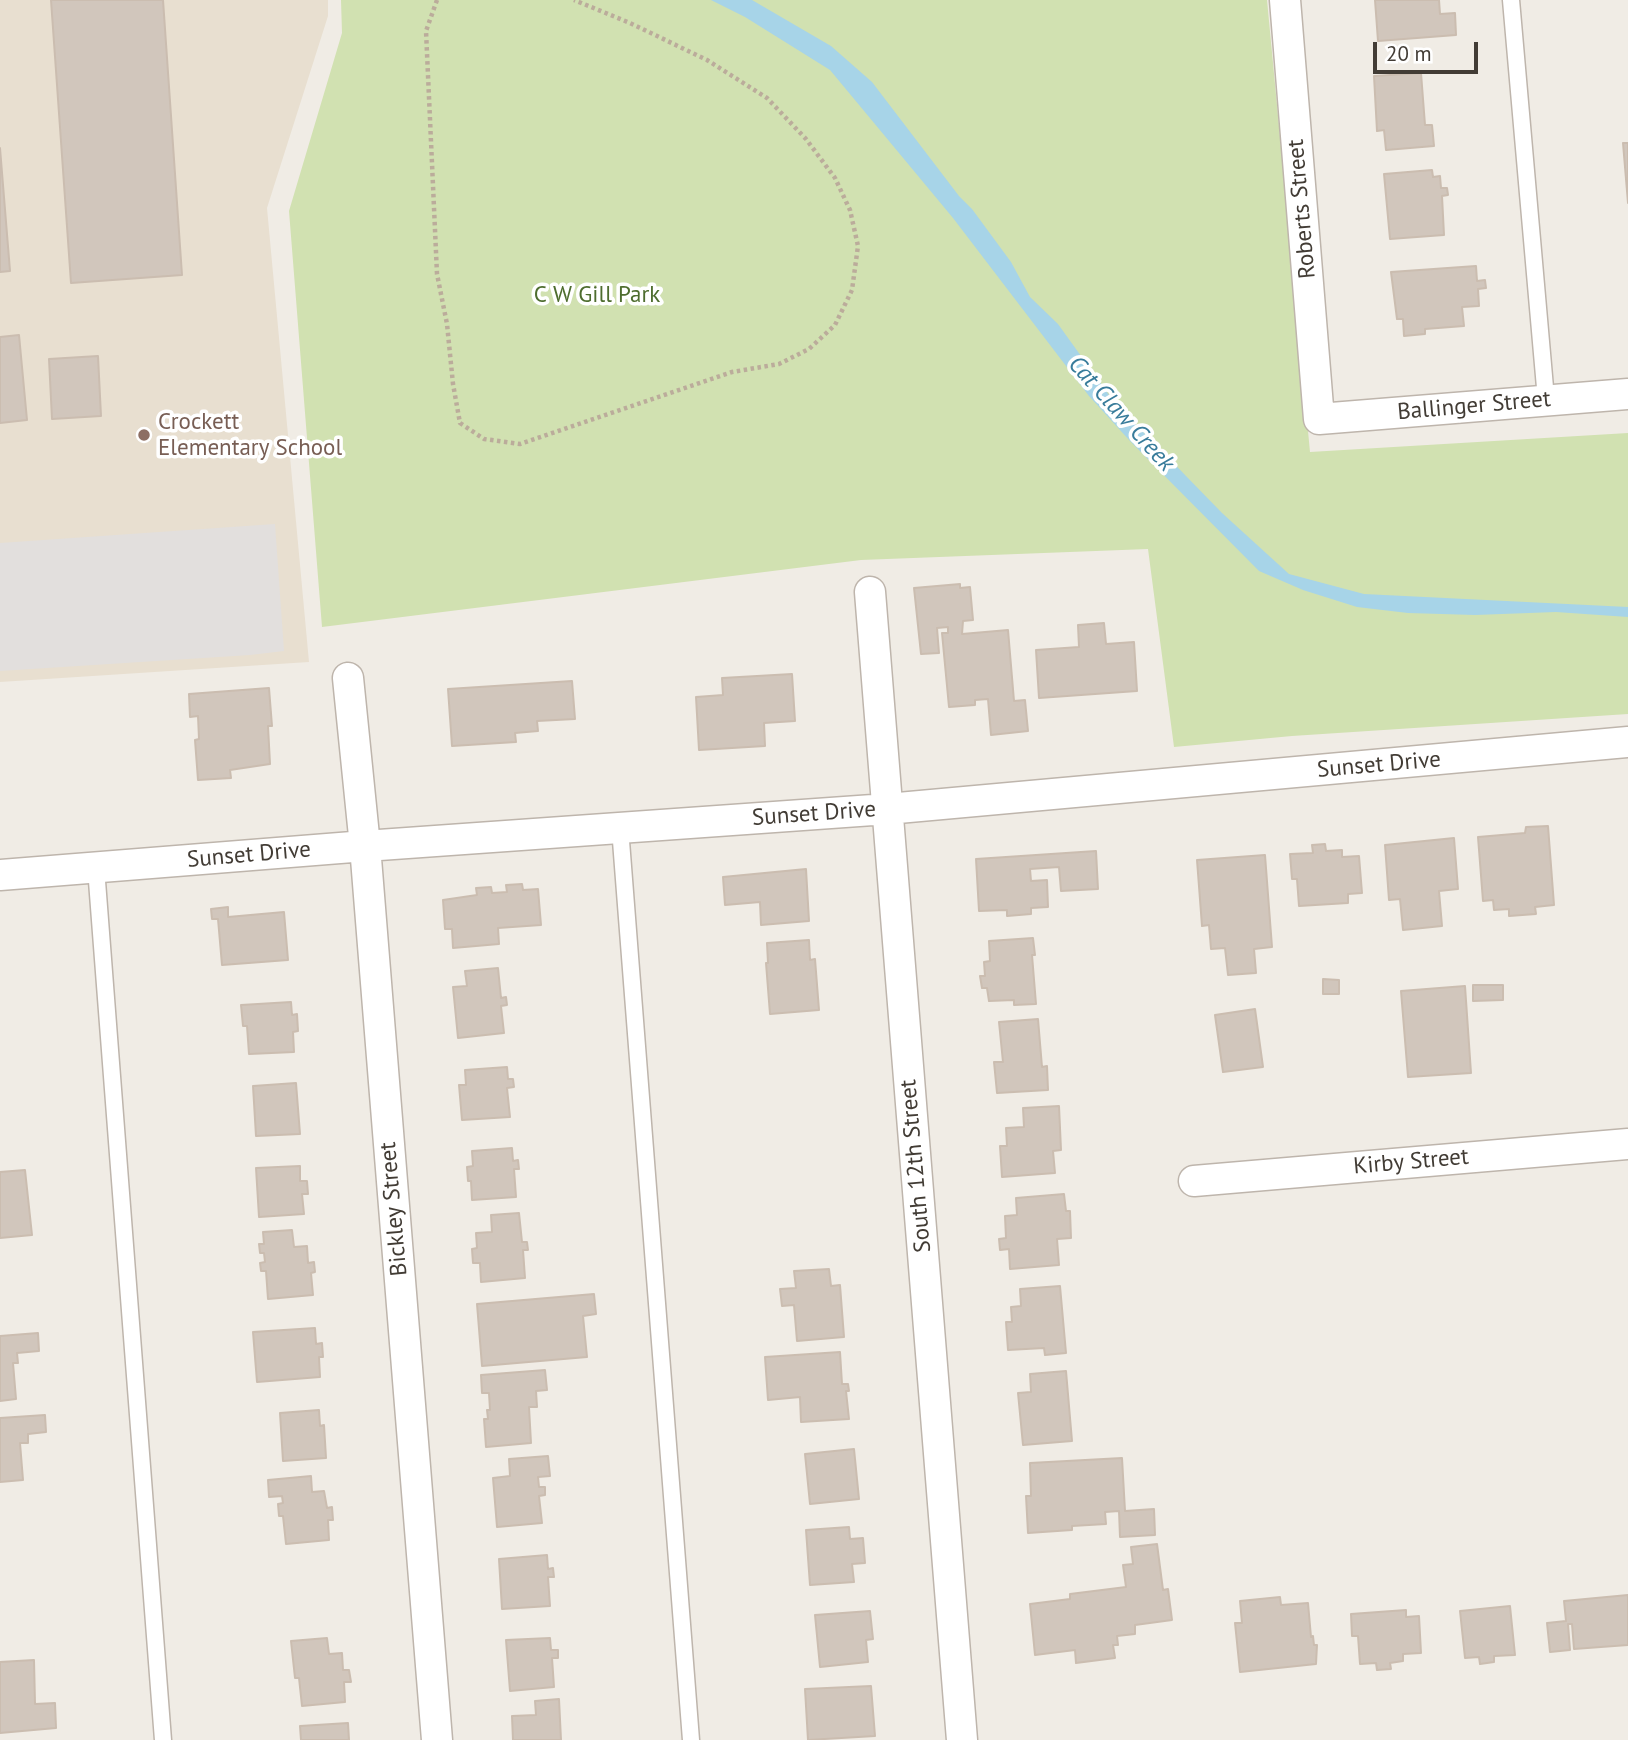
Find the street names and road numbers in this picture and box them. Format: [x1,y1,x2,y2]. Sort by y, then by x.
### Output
street label: Roberts Street [1282,138,1322,280]
street label: Ballinger Street [1396,386,1552,426]
street label: Sunset Drive [1316,746,1442,784]
street label: Sunset Drive [751,796,877,832]
street label: Sunset Drive [186,836,312,874]
street label: South 12th Street [895,1078,937,1254]
street label: Bickley Street [374,1141,414,1277]
street label: Kirby Street [1352,1143,1470,1181]

